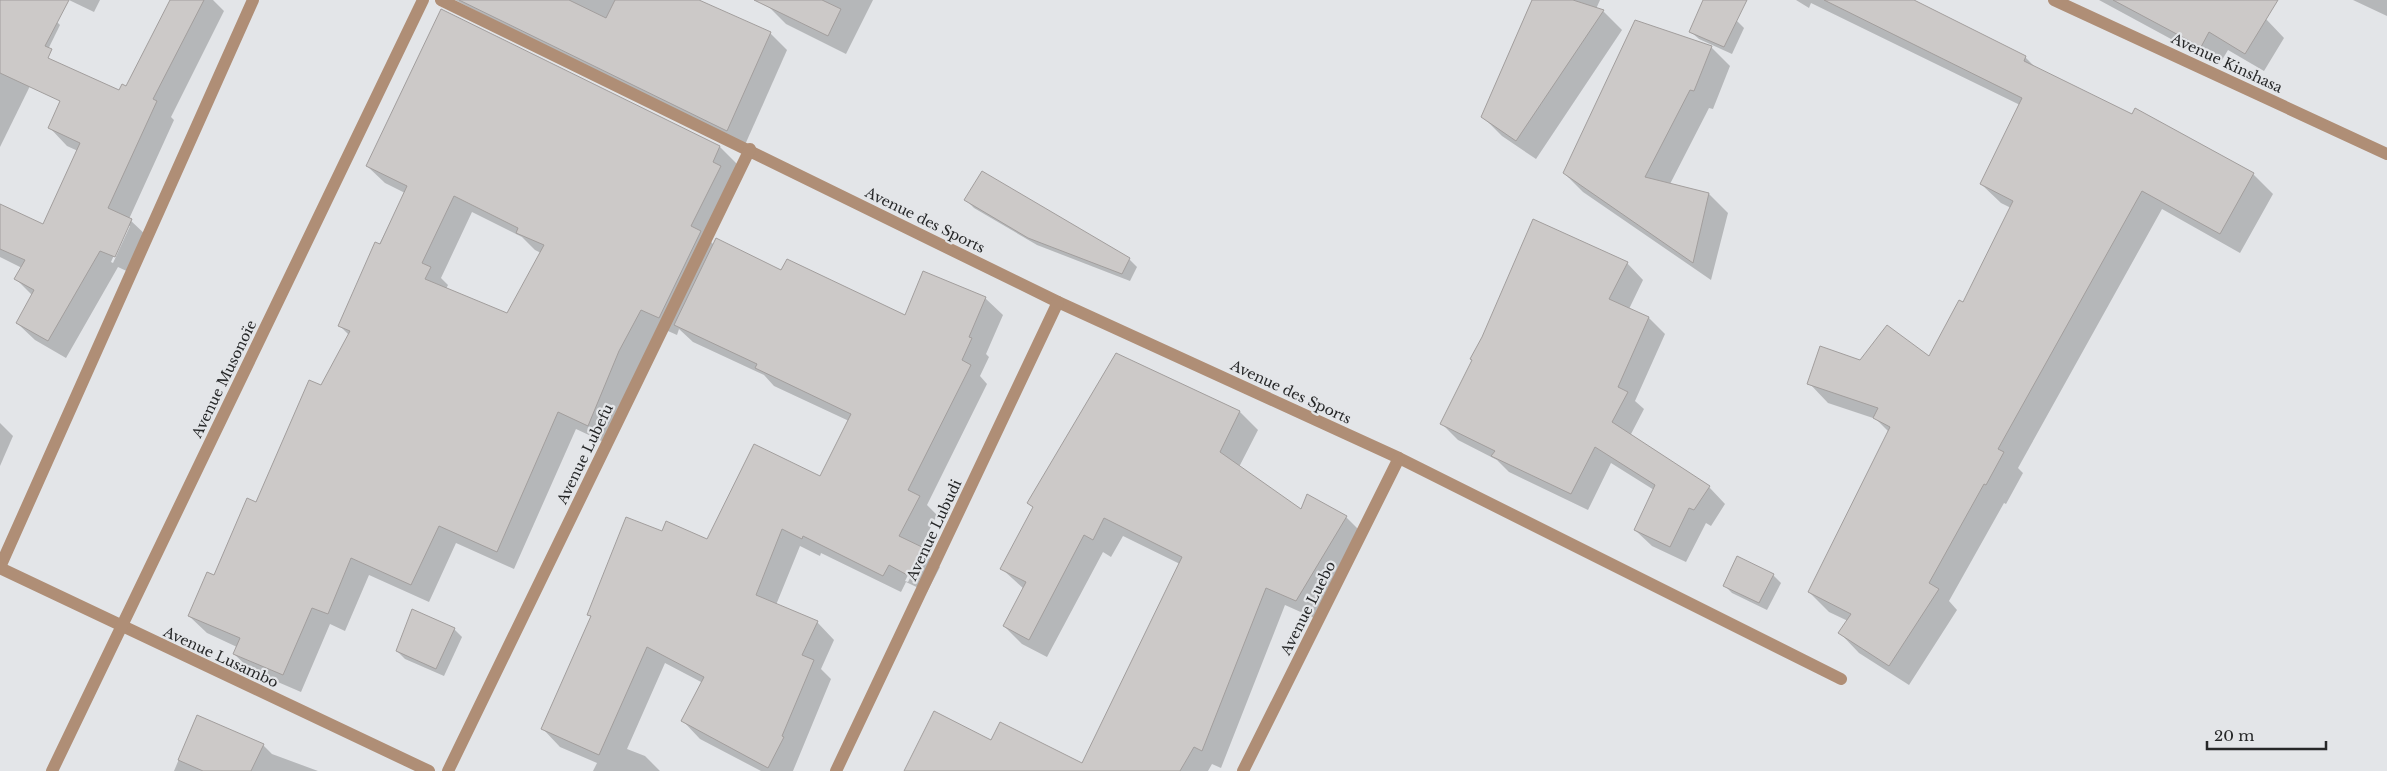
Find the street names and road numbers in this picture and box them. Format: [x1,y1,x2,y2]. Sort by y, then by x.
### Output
street label: Avenue Kinshasa [2168,29,2286,97]
street label: Avenue des Sports [861,183,988,257]
street label: Avenue Musonoïe [187,317,260,442]
street label: Avenue des Sports [1227,356,1354,428]
street label: Avenue Lubefu [553,400,617,508]
street label: Avenue Lubudi [902,476,965,584]
street label: Avenue Luebo [1276,558,1339,659]
street label: Avenue Lusambo [160,622,281,691]

